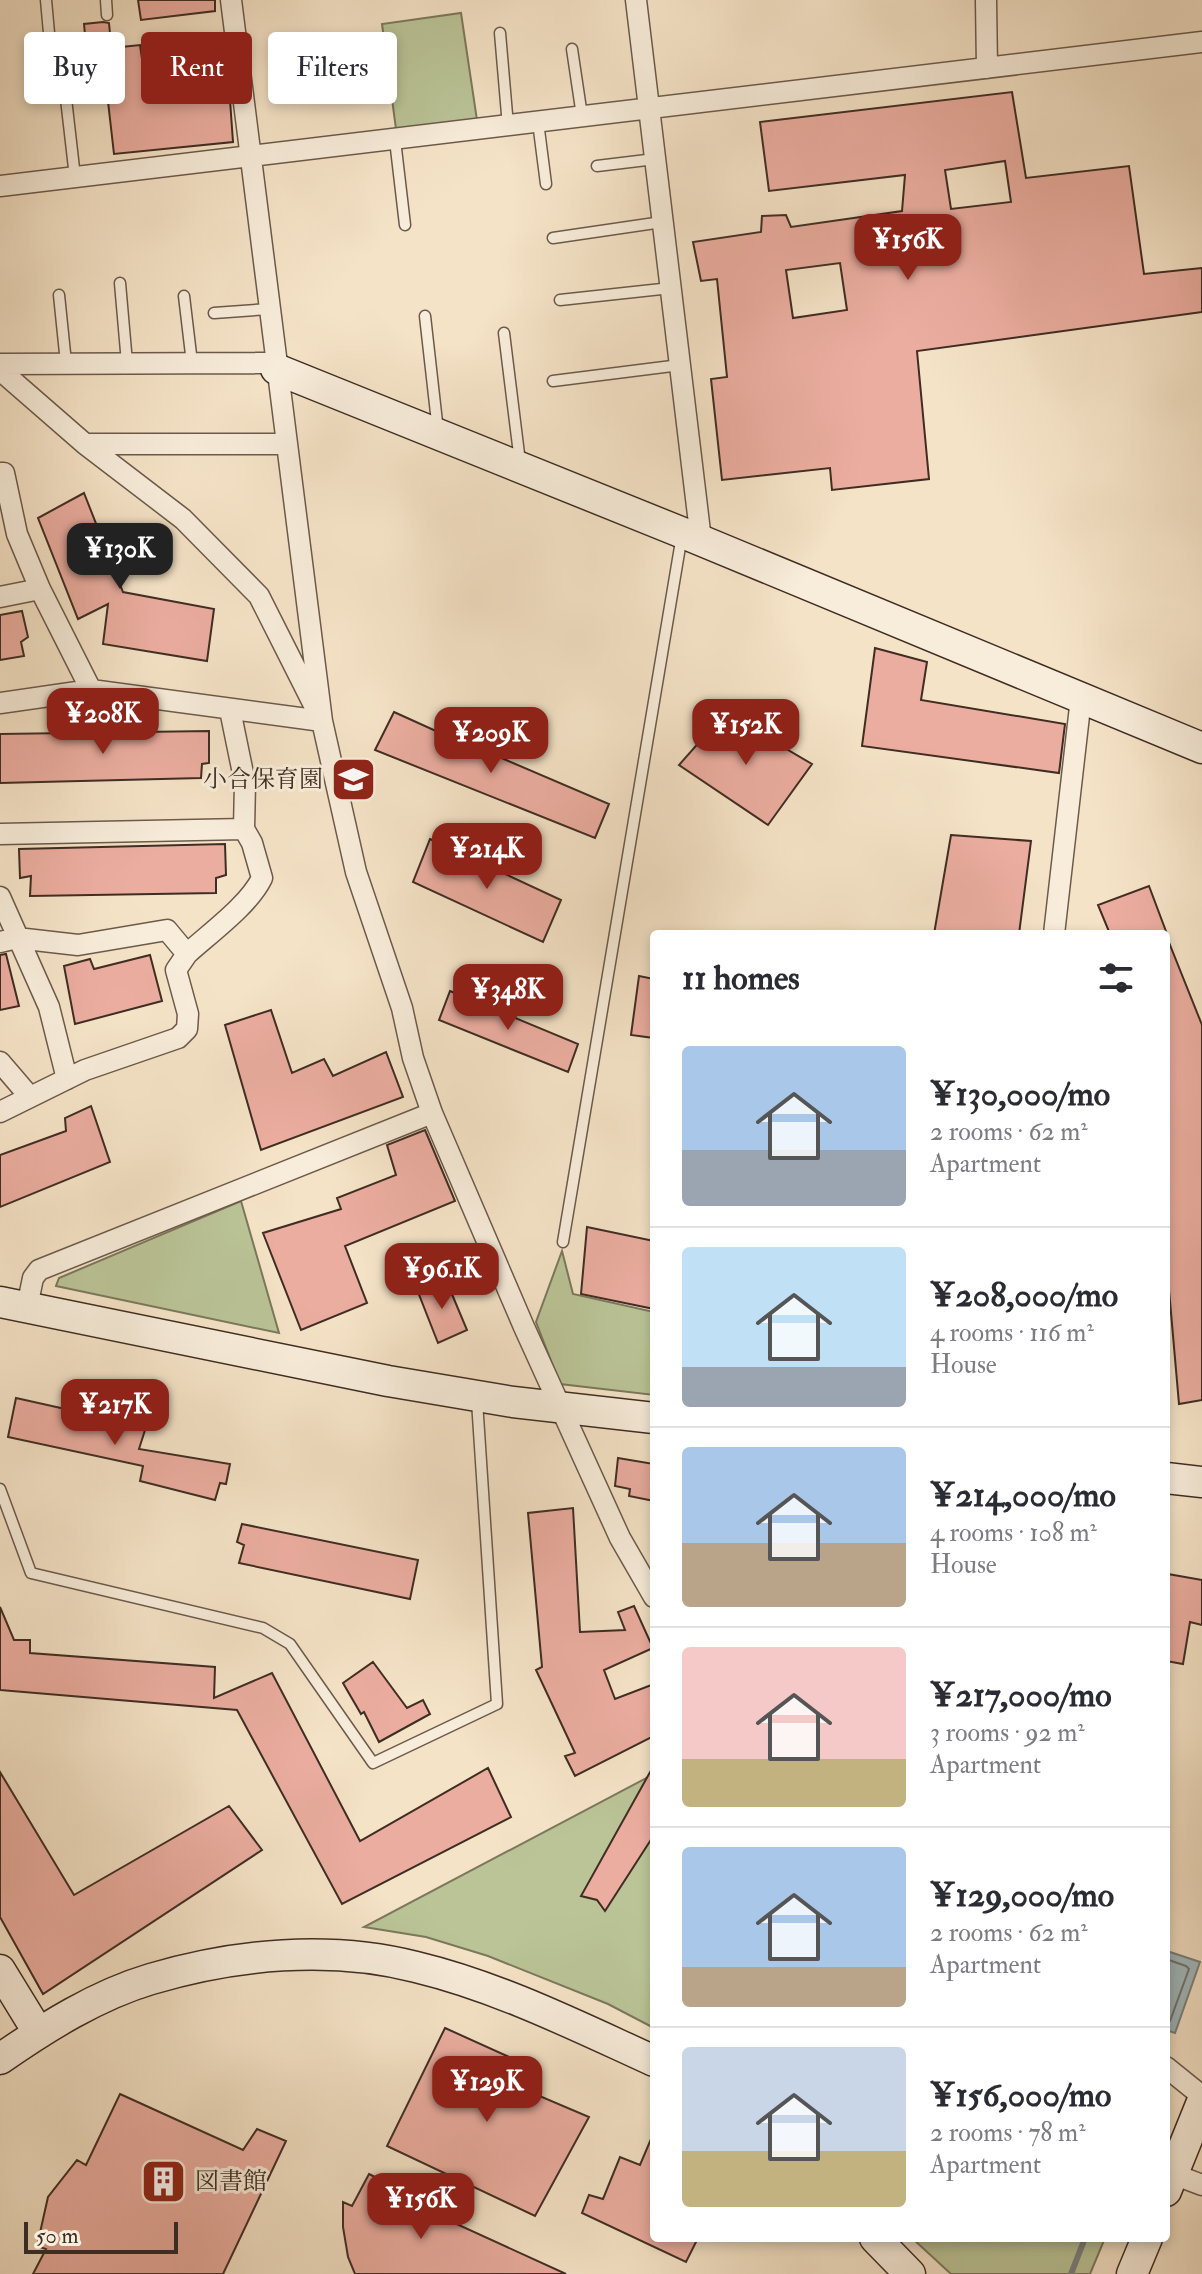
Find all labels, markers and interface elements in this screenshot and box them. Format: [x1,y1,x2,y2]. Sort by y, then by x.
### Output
chip: Buy [24,32,125,104]
chip: Rent [141,32,252,104]
chip: Filters [268,32,397,104]
pin: ¥156K [852,214,964,282]
text: ¥156K [872,224,944,256]
pin: ¥130K [64,523,176,591]
text: ¥130K [85,533,155,565]
pin: ¥208K [47,688,159,756]
text: ¥208K [65,698,141,730]
pin: ¥152K [690,699,802,767]
pin: ¥209K [435,707,547,775]
text: ¥152K [710,709,782,741]
text: ¥209K [452,717,530,749]
school or university icon: 小合保育園 [330,755,378,803]
place label: 小合保育園 [203,764,323,795]
pin: ¥214K [431,823,543,891]
text: ¥214K [450,833,524,865]
icon: filters [1094,956,1138,1000]
text: 11 homes [682,957,800,1000]
pin: ¥348K [452,964,564,1032]
text: ¥348K [471,974,545,1006]
text: ¥130,000/mo [930,1073,1110,1116]
icon: home [746,1078,842,1174]
text: 2 rooms · 62 m² [930,1116,1088,1148]
text: Apartment [930,1148,1041,1180]
pin: ¥96.1K [377,1243,507,1311]
text: ¥96.1K [403,1253,481,1285]
text: ¥208,000/mo [930,1274,1118,1317]
icon: home [746,1279,842,1375]
text: 4 rooms · 116 m² [930,1317,1094,1349]
text: House [930,1349,997,1381]
pin: ¥217K [59,1379,171,1447]
text: ¥217K [79,1389,151,1421]
text: ¥214,000/mo [930,1474,1116,1517]
icon: home [746,1479,842,1575]
text: 4 rooms · 108 m² [930,1517,1097,1549]
text: House [930,1549,997,1581]
text: ¥217,000/mo [930,1674,1112,1717]
icon: home [746,1679,842,1775]
text: 3 rooms · 92 m² [930,1717,1085,1749]
text: Apartment [930,1749,1041,1781]
text: ¥129,000/mo [930,1874,1114,1917]
icon: home [746,1879,842,1975]
text: 2 rooms · 62 m² [930,1917,1088,1949]
text: Apartment [930,1949,1041,1981]
pin: ¥129K [431,2056,543,2124]
text: ¥129K [450,2066,524,2098]
text: ¥156,000/mo [930,2074,1111,2117]
icon: home [746,2079,842,2175]
text: 2 rooms · 78 m² [930,2117,1086,2149]
text: Apartment [930,2149,1041,2181]
building icon: 図書館 [140,2157,188,2205]
place label: 図書館 [195,2166,267,2197]
pin: ¥156K [365,2173,477,2241]
text: ¥156K [385,2183,457,2215]
scale bar [24,2218,178,2254]
text: 50 m [36,2222,78,2250]

